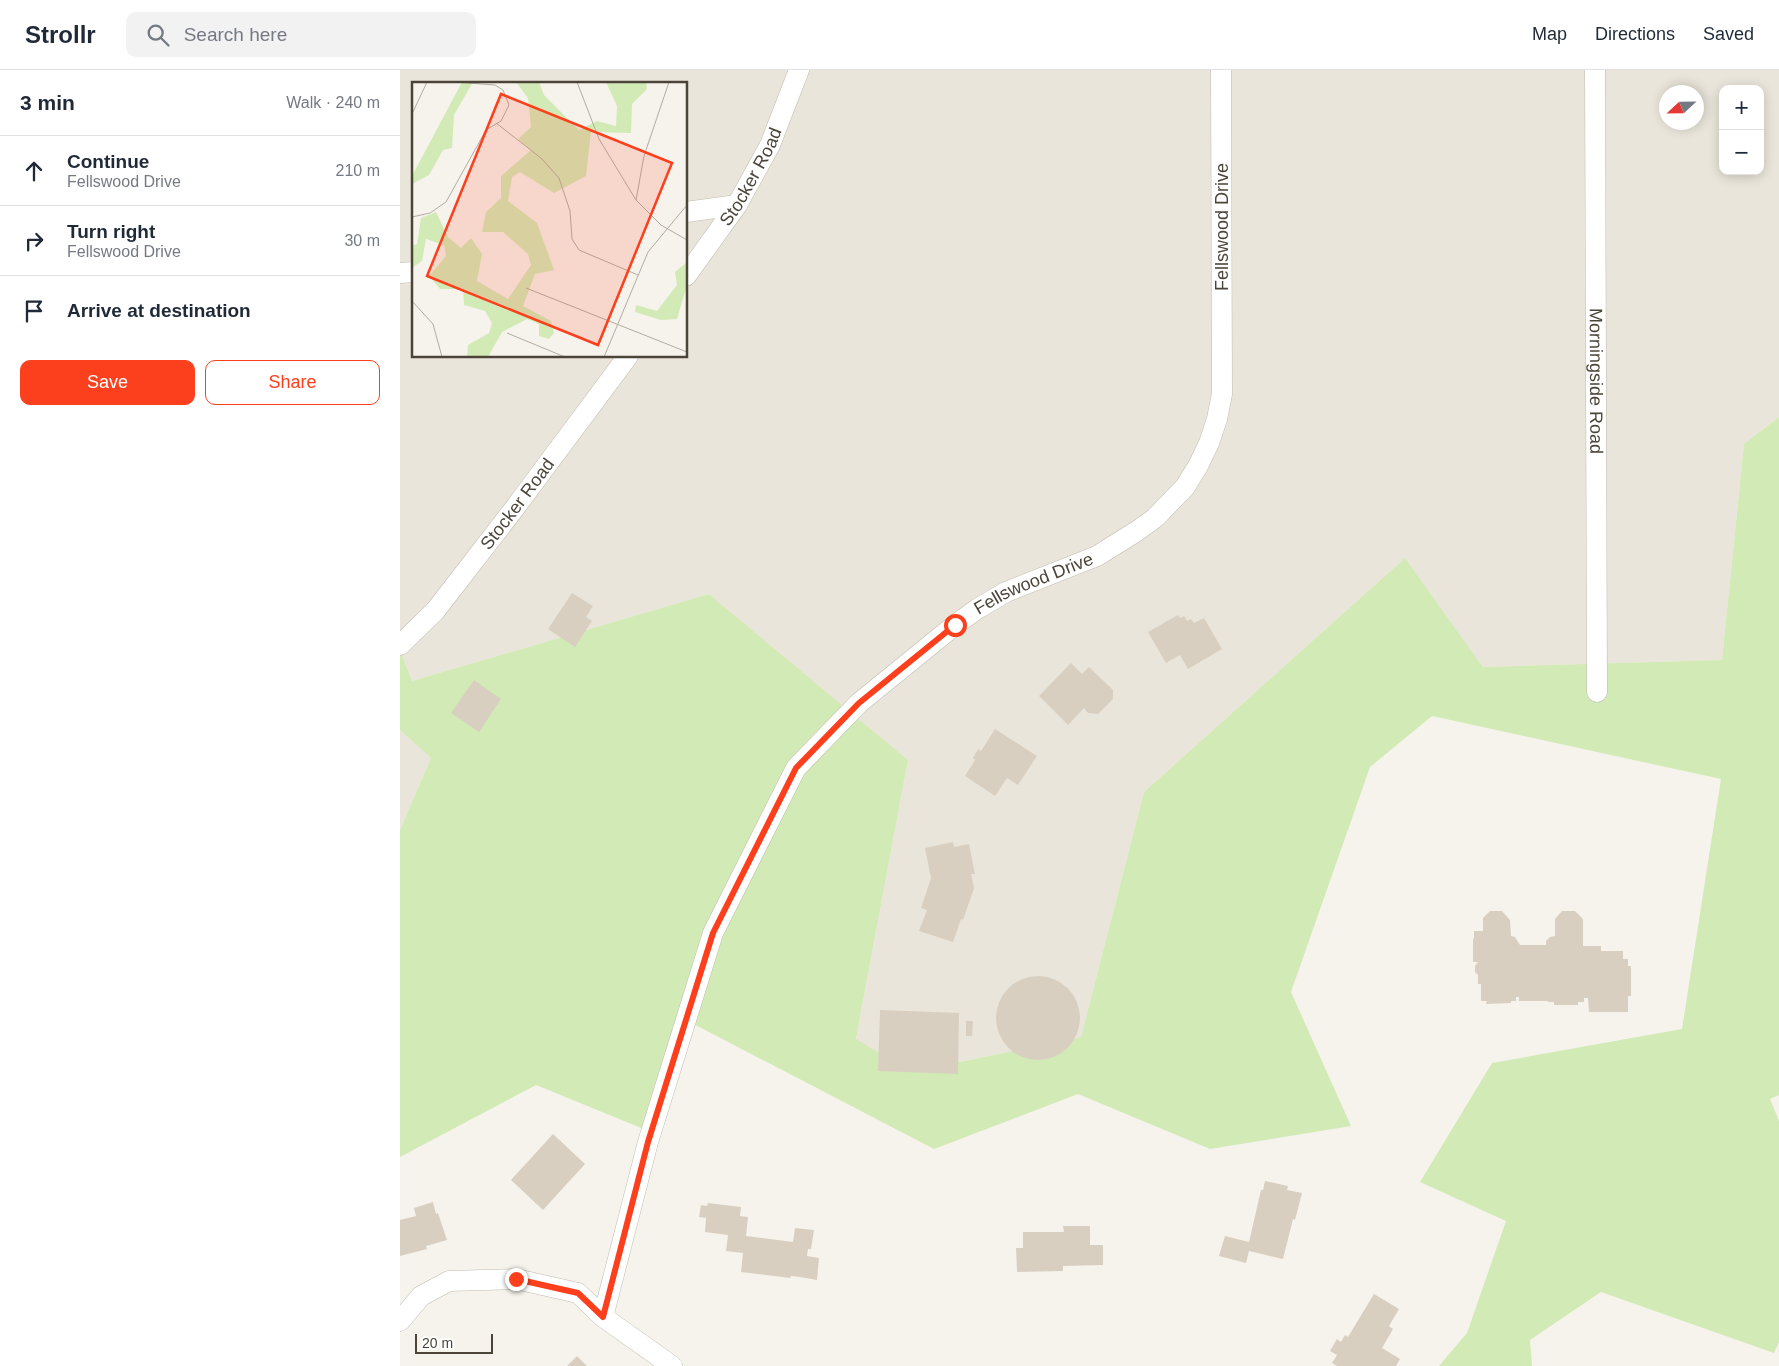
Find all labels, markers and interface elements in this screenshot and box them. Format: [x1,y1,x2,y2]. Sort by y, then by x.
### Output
search box [126,12,476,57]
text: Strollr [25,21,96,48]
icon: search [144,21,172,49]
text: Search here [184,24,287,45]
text: Map [1532,24,1567,44]
text: Directions [1595,24,1675,44]
text: Saved [1703,24,1754,44]
inset map [412,82,688,358]
north arrow [1659,85,1704,130]
map controls [1719,85,1764,175]
button: + [1719,85,1764,130]
text: 3 min [20,91,75,114]
text: Walk · 240 m [286,94,380,111]
street label: Stocker Road [715,125,786,229]
button: − [1719,130,1764,175]
text: Continue [67,151,149,172]
icon: ahead [20,157,48,185]
text: 210 m [336,162,380,179]
street label: Fellswood Drive [1212,163,1232,291]
text: Fellswood Drive [67,173,181,190]
text: Turn right [67,221,155,242]
icon: right [20,227,48,255]
text: 30 m [344,232,380,249]
text: Fellswood Drive [67,243,181,260]
icon: arrive [20,297,48,325]
text: Arrive at destination [67,300,251,321]
street label: Morningside Road [1586,308,1606,454]
button: Save [20,360,195,405]
button: Share [205,360,380,405]
street label: Stocker Road [476,454,558,553]
street label: Fellswood Drive [970,549,1096,619]
route start [944,614,967,637]
route end [505,1268,528,1291]
scale bar [415,1331,492,1354]
text: 20 m [422,1335,453,1351]

